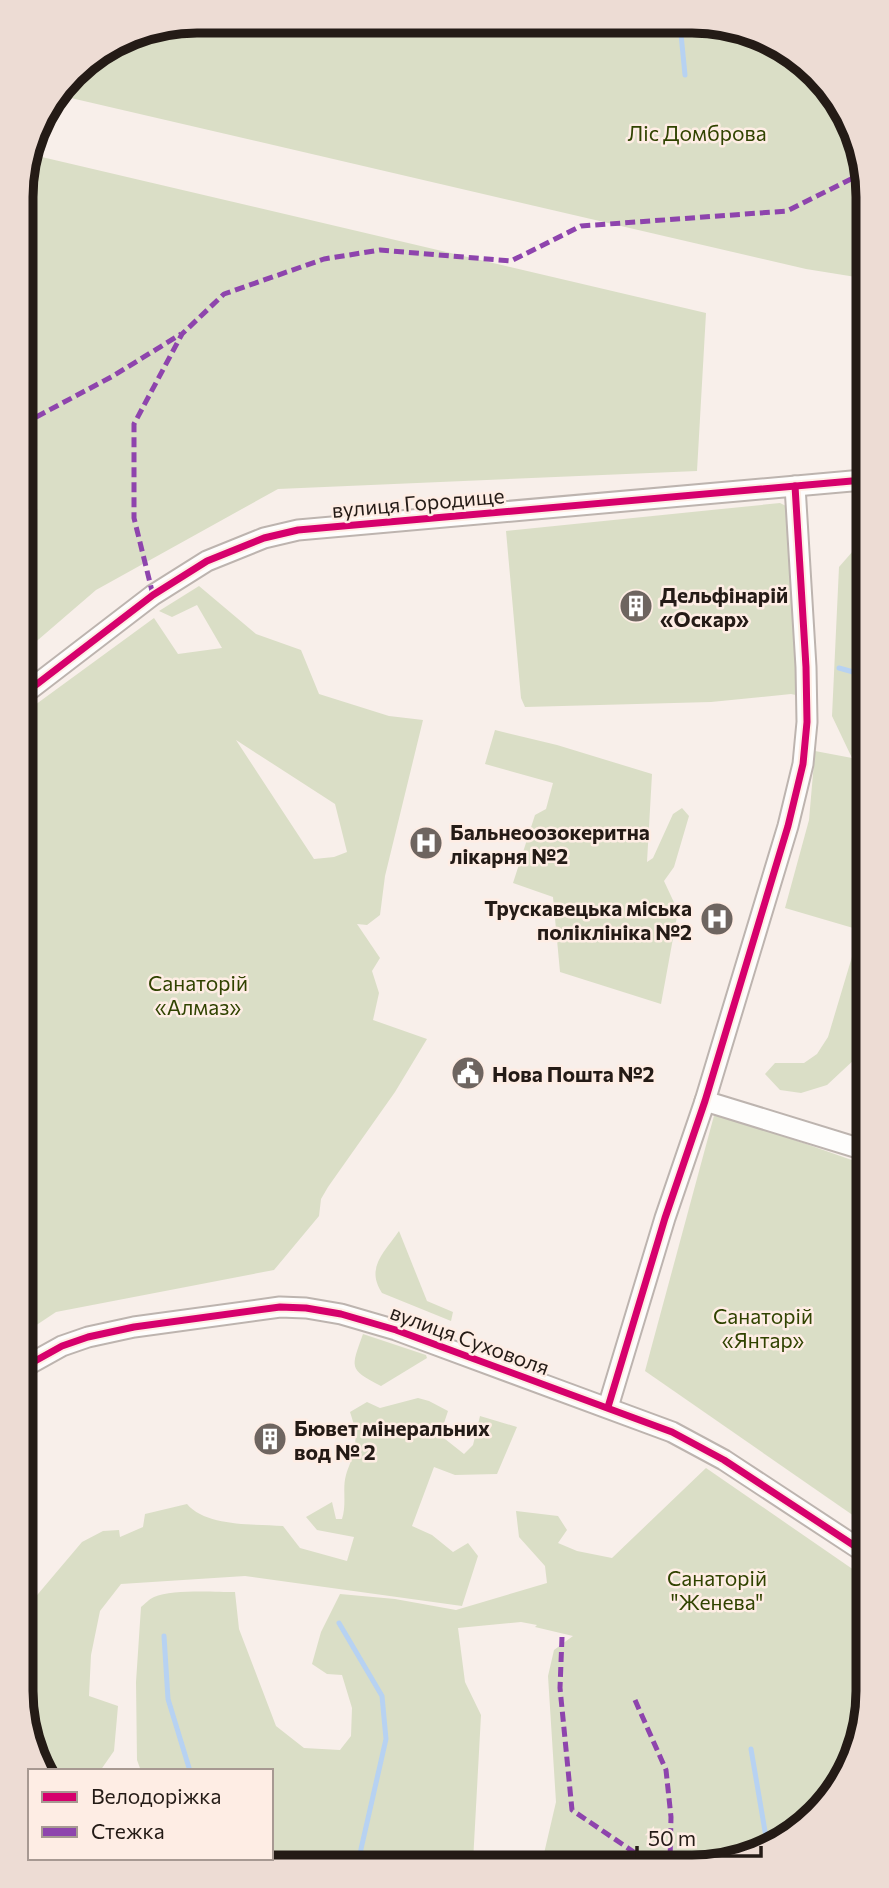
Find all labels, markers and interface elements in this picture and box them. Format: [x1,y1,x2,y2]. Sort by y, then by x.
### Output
park label: Ліс Домброва [627,120,767,145]
street label: вулиця Городище [331,482,505,522]
place label: Дельфінарій «Оскар» [660,582,788,631]
building icon: Дельфінарій «Оскар» [617,587,655,625]
place label: Бальнеоозокеритна лікарня №2 [450,819,650,868]
hospital icon: Бальнеоозокеритна лікарня №2 [407,824,445,862]
place label: Трускавецька міська поліклініка №2 [484,895,692,944]
hospital icon: Трускавецька міська поліклініка №2 [698,900,736,938]
park label: Санаторій «Алмаз» [148,970,248,1019]
public building icon: Нова Пошта №2 [449,1054,487,1092]
place label: Нова Пошта №2 [492,1061,655,1086]
street label: вулиця Суховоля [387,1299,553,1379]
park label: Санаторій «Янтар» [713,1303,813,1352]
place label: Бювет мінеральних вод № 2 [294,1415,490,1464]
building icon: Бювет мінеральних вод № 2 [251,1420,289,1458]
park label: Санаторій "Женева" [667,1565,767,1614]
legend [28,1769,273,1860]
text: Велодоріжка [91,1783,221,1808]
scale bar [637,1814,761,1858]
text: Стежка [91,1818,165,1843]
text: 50 m [648,1825,696,1850]

